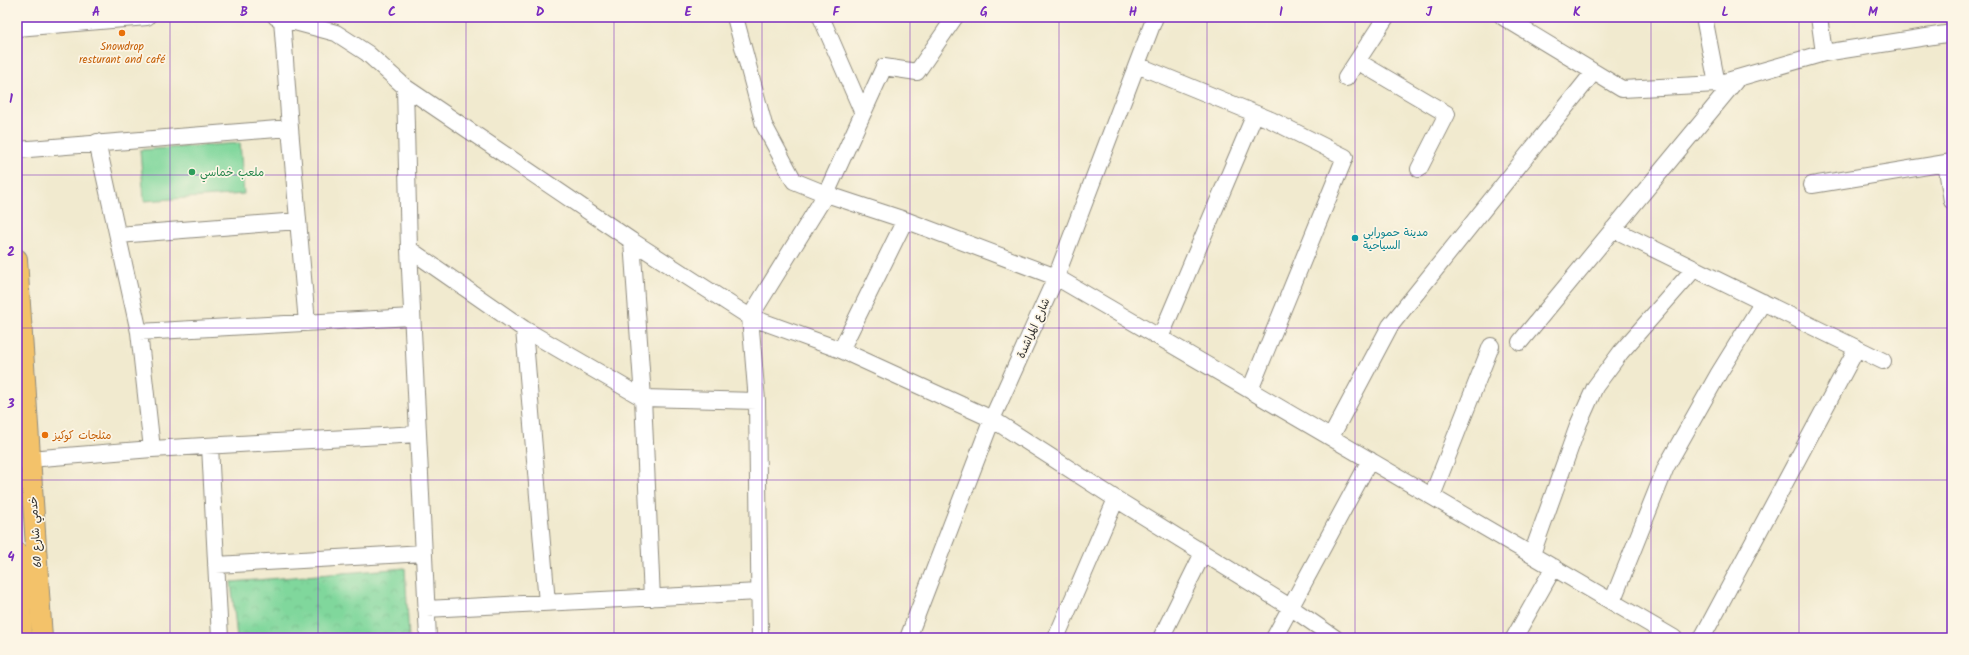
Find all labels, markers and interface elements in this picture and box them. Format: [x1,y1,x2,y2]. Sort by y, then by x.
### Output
text: A [92,2,100,23]
text: B [240,2,248,23]
text: C [388,2,396,23]
text: D [536,2,545,23]
text: E [684,2,692,23]
text: F [832,2,840,23]
text: G [980,2,988,23]
text: H [1129,2,1138,23]
text: I [1279,2,1283,23]
text: J [1426,2,1433,23]
text: K [1573,2,1581,23]
text: L [1721,2,1729,23]
text: M [1868,2,1878,23]
marker: Snowdrop resturant and café [117,28,127,38]
place label: Snowdrop resturant and café [79,38,166,69]
text: 1 [9,89,13,110]
place label: ملعب خماسي [200,164,264,183]
marker: ملعب خماسي [187,167,197,177]
place label: مدينة حمورابي السياحية [1363,224,1428,255]
marker: مدينة حمورابي السياحية [1350,233,1360,243]
text: 2 [7,242,15,263]
street label: شارع المراشدة [1013,295,1055,361]
text: 3 [6,394,15,415]
place label: مثلجات كوكيز [52,427,111,445]
marker: مثلجات كوكيز [40,430,50,440]
street label: خدمي شارع 60 [25,496,48,568]
text: 4 [7,547,15,568]

